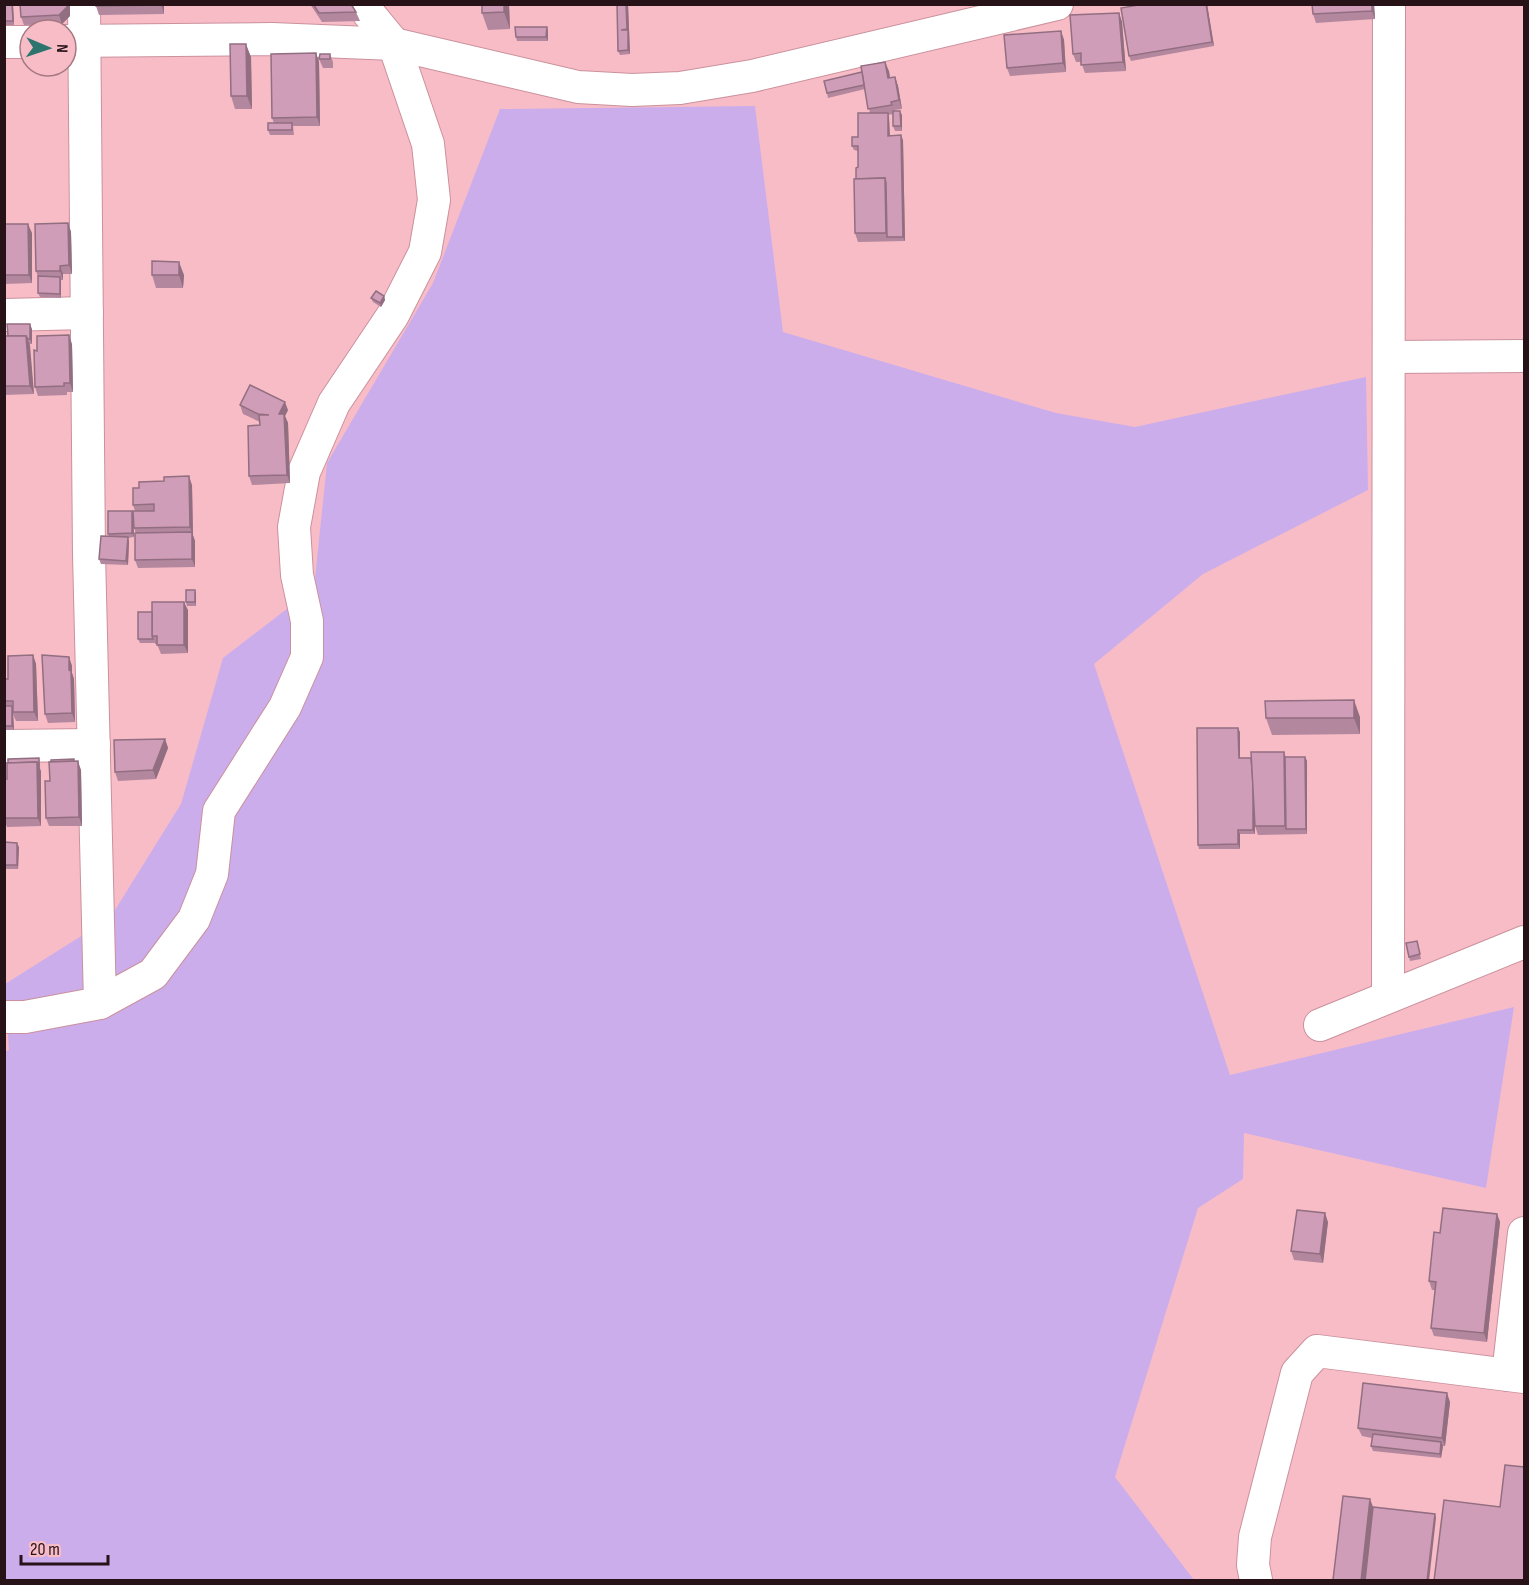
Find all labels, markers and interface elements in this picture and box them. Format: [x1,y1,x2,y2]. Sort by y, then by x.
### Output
north arrow [18,18,78,78]
text: N [52,44,71,53]
scale bar [21,1528,108,1566]
text: 20 m [30,1539,60,1560]

